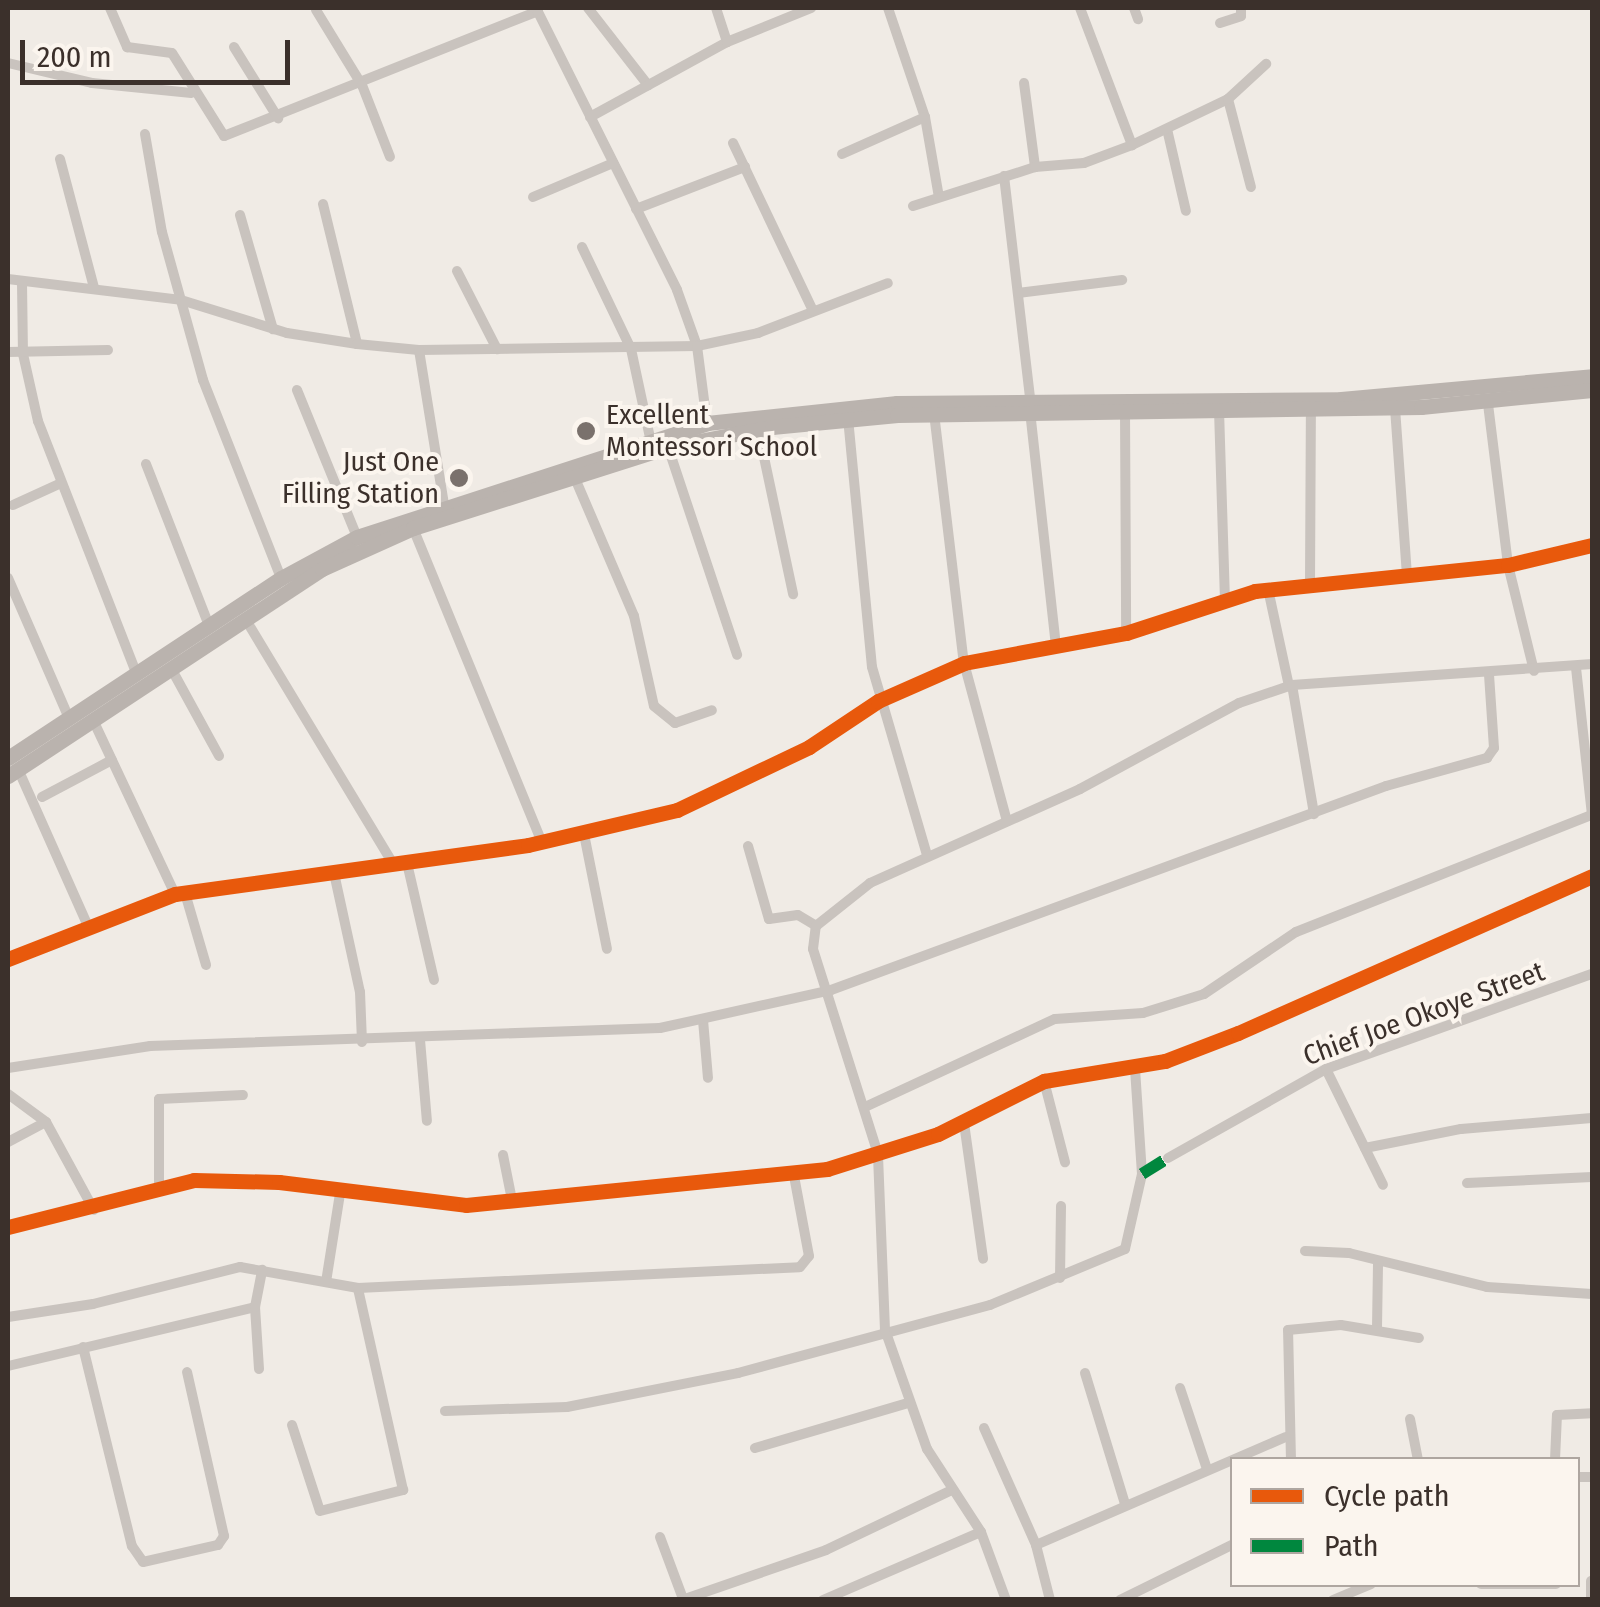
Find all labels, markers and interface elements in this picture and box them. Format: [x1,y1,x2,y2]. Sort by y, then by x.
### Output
scale bar [25,20,295,82]
text: 200 m [37,39,112,75]
place label: Excellent Montessori School [606,398,817,464]
marker: Excellent Montessori School [575,420,597,442]
place label: Just One Filling Station [282,445,439,511]
marker: Just One Filling Station [448,467,470,489]
street label: Chief Joe Okoye Street [1299,955,1549,1073]
legend [1230,1457,1580,1587]
text: Cycle path [1324,1478,1450,1514]
text: Path [1324,1528,1378,1564]

